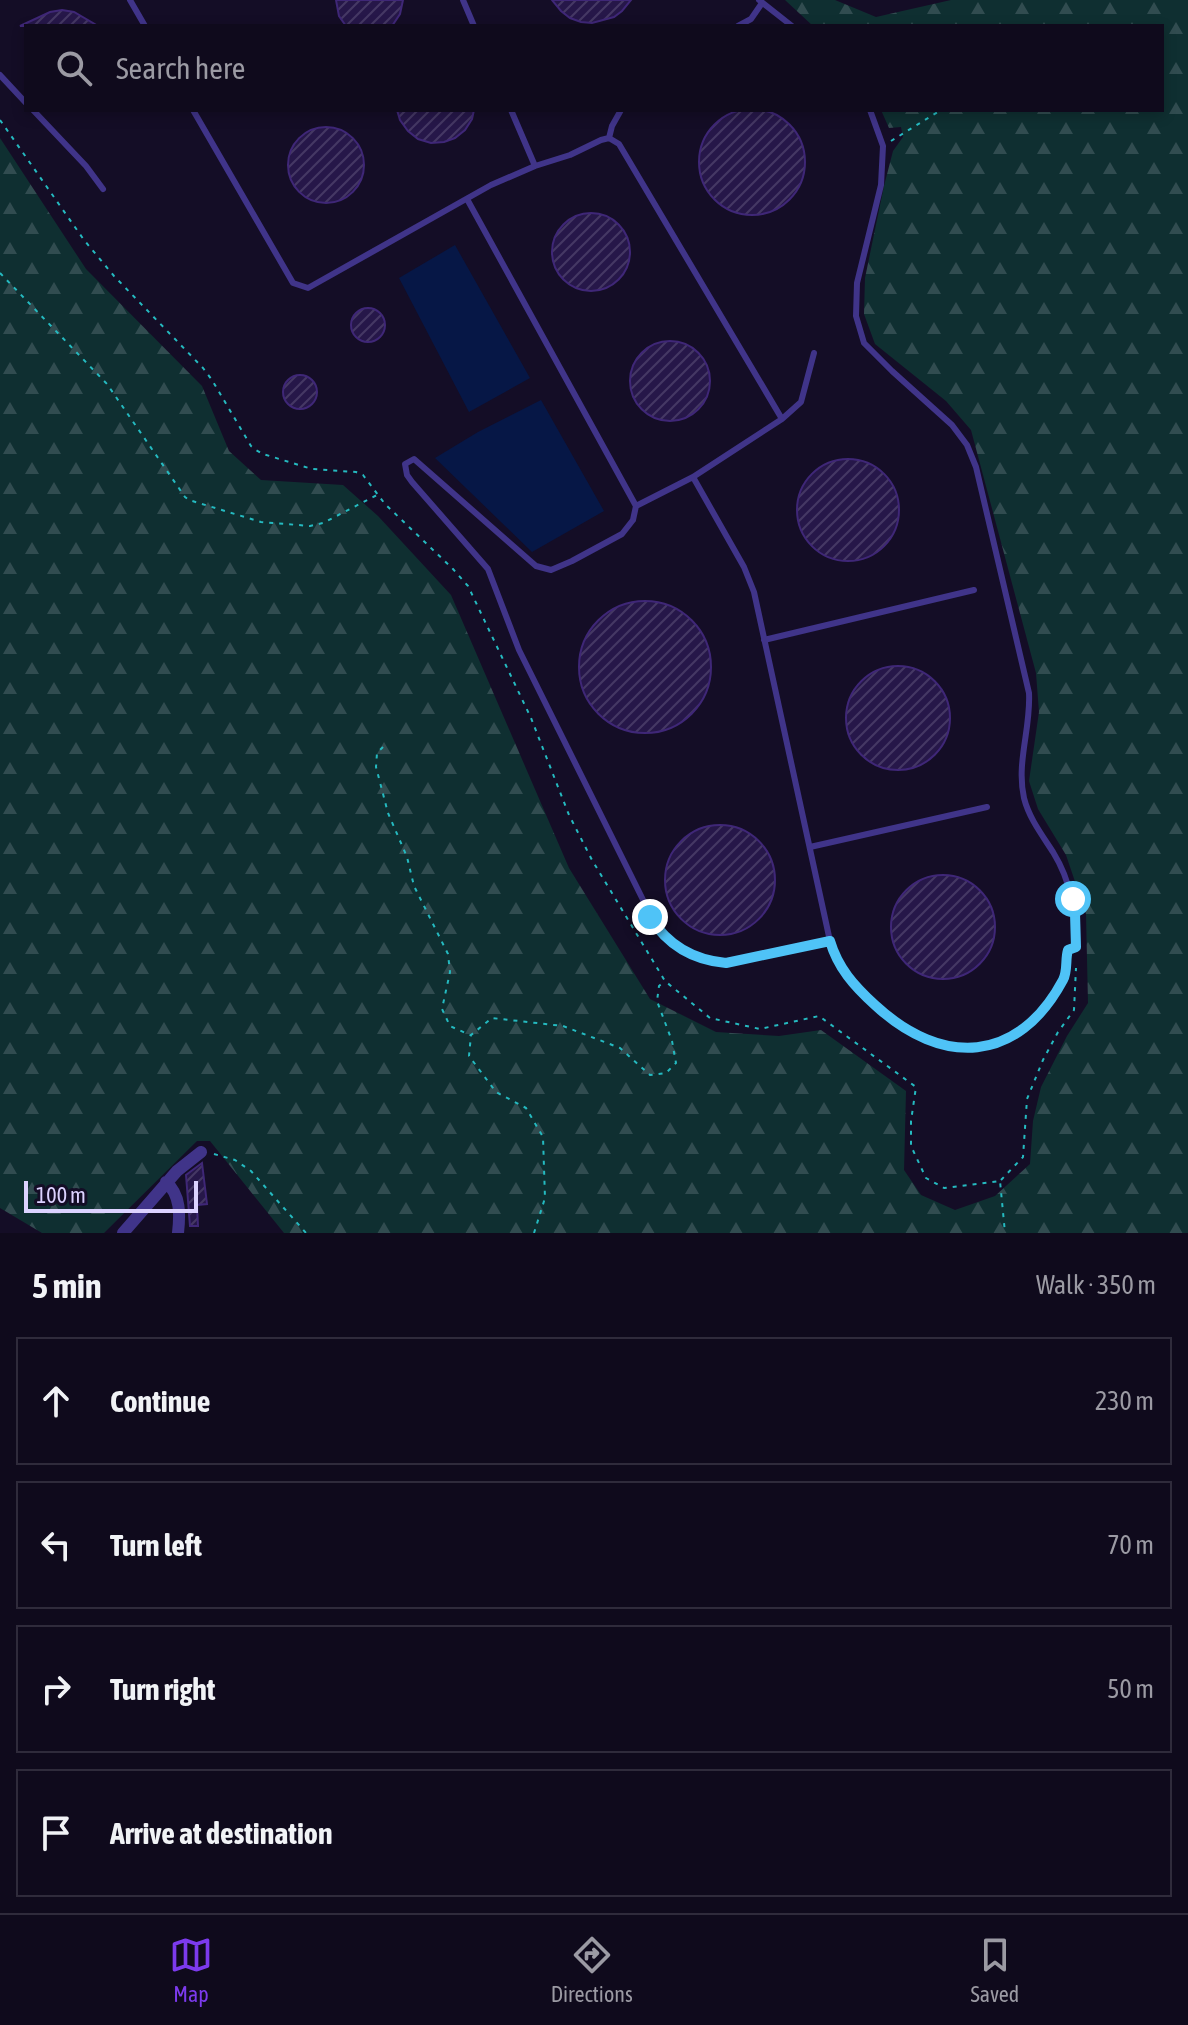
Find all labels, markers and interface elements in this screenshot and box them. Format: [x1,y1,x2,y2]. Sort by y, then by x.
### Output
search box [24,24,1164,112]
icon: search [52,46,96,90]
text: Search here [116,51,245,85]
route start [1055,881,1091,917]
route end [632,899,668,935]
scale bar [24,1177,198,1213]
text: 100 m [36,1182,86,1208]
text: 5 min [32,1266,101,1305]
text: Walk · 350 m [1036,1270,1156,1300]
icon: ahead [34,1379,78,1423]
text: Continue [110,1384,210,1418]
text: 230 m [1095,1386,1154,1416]
icon: left [34,1523,78,1567]
text: Turn left [110,1528,202,1562]
text: 70 m [1107,1530,1154,1560]
icon: right [34,1667,78,1711]
text: Turn right [110,1672,216,1706]
text: 50 m [1107,1674,1154,1704]
icon: arrive [34,1811,78,1855]
text: Arrive at destination [110,1816,332,1850]
tab: Map [169,1933,213,2007]
tab: Directions [551,1933,633,2007]
tab: Saved [970,1933,1019,2007]

